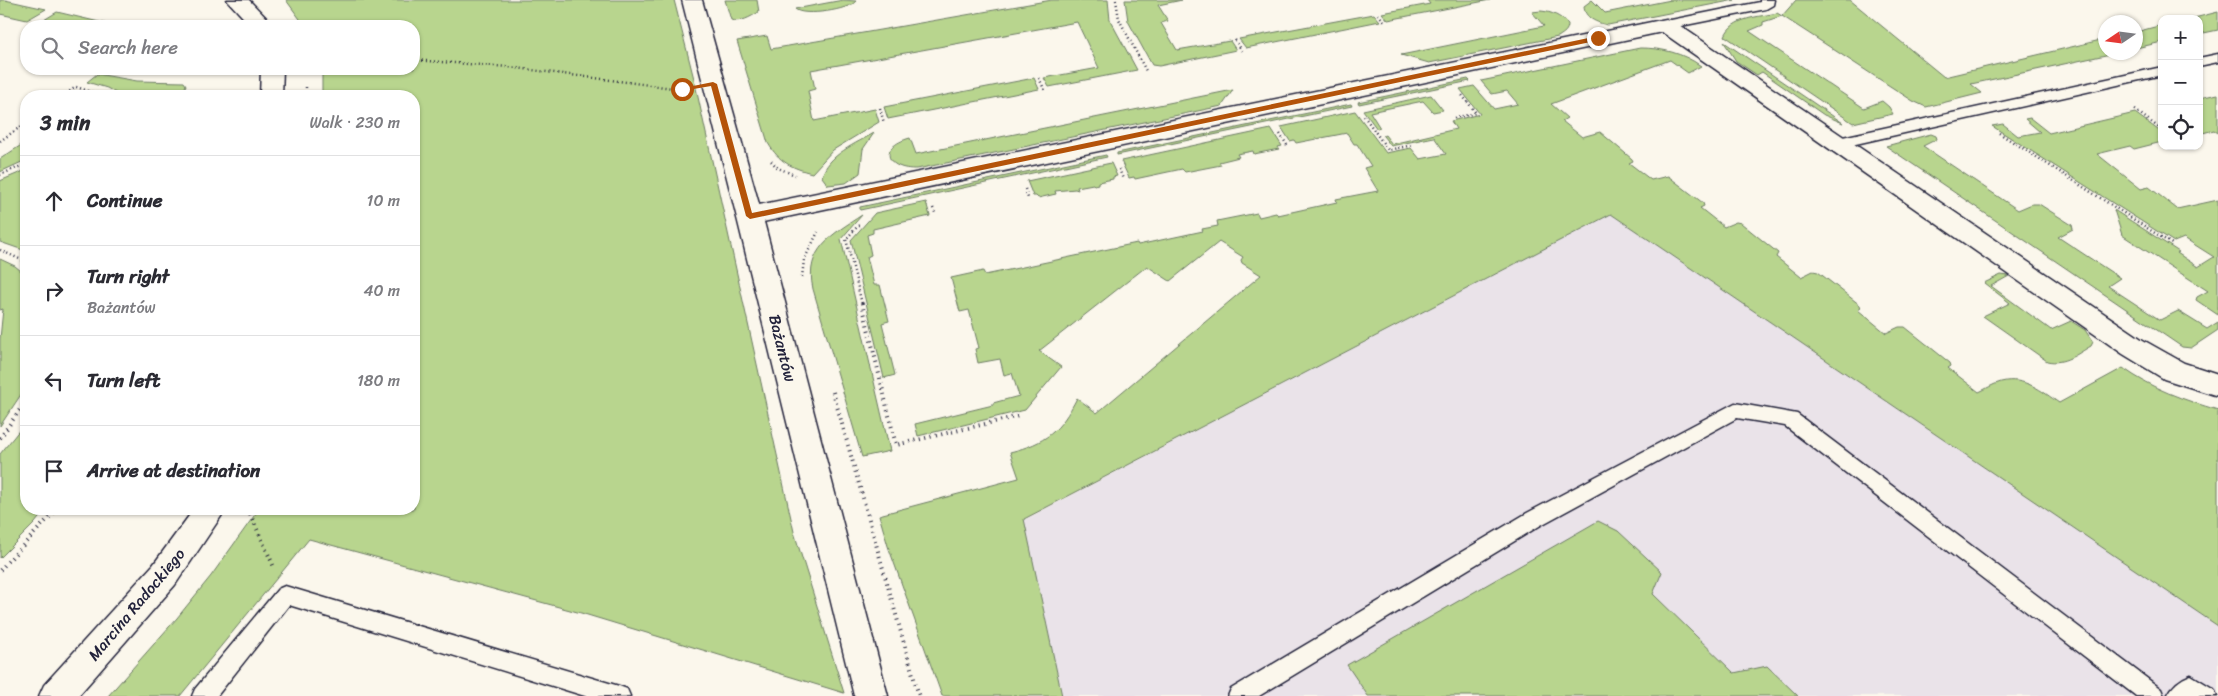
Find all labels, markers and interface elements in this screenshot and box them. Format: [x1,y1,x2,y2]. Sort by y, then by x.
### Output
north arrow [2098,15,2143,60]
map controls [2158,15,2203,150]
button: + [2158,15,2203,60]
search box [20,20,420,75]
route end [1587,27,1610,50]
text: Search here [78,31,178,64]
icon: search [38,34,66,62]
button: − [2158,60,2203,105]
route start [671,78,694,101]
text: 3 min [40,104,90,142]
button: locate [2158,105,2203,150]
text: Walk · 230 m [309,108,400,137]
text: Continue [87,184,163,217]
text: 10 m [367,186,400,215]
icon: ahead [40,187,68,215]
text: Turn right [87,260,169,293]
text: 40 m [363,276,400,305]
icon: right [40,277,68,305]
text: Bażantów [87,293,156,322]
street label: Bażantów [760,311,805,385]
text: Turn left [87,364,160,397]
text: 180 m [357,366,400,395]
icon: left [40,367,68,395]
text: Arrive at destination [87,454,260,487]
icon: arrive [40,457,68,485]
street label: Marcina Radockiego [80,541,193,667]

